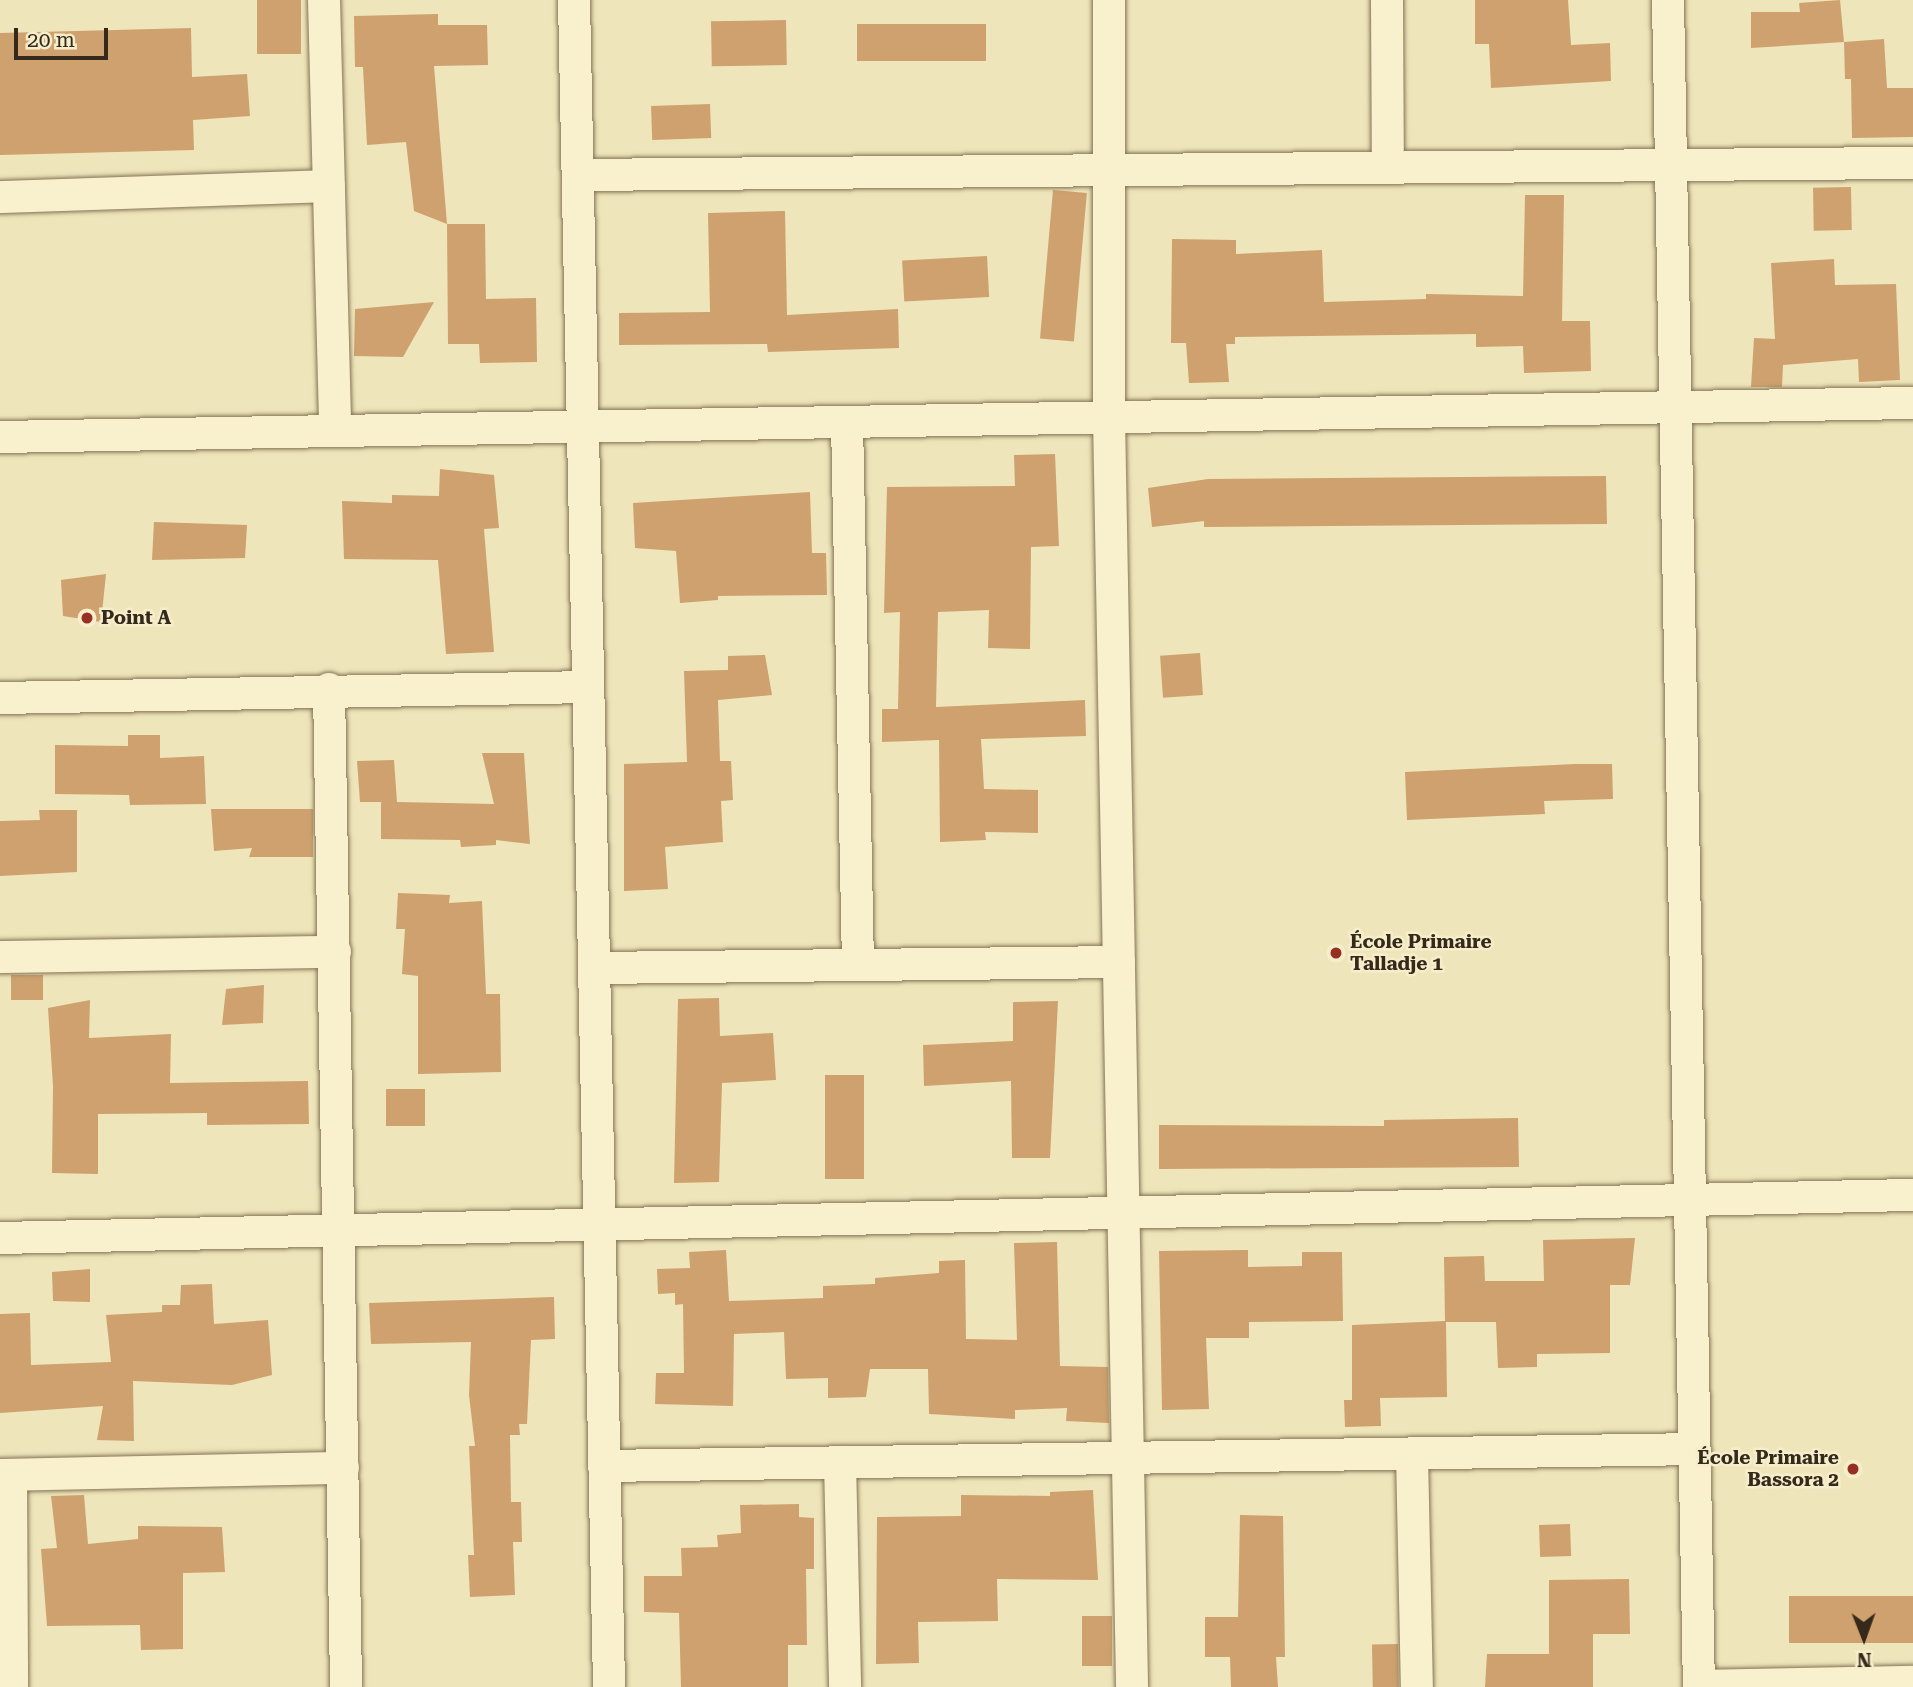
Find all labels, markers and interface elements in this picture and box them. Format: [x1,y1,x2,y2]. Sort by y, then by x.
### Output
scale bar [18,14,112,58]
text: 20 m [27,28,75,52]
place label: Point A [101,607,171,629]
marker: Point A [79,610,95,626]
place label: École Primaire Talladje 1 [1350,931,1492,975]
marker: École Primaire Talladje 1 [1328,945,1344,961]
place label: École Primaire Bassora 2 [1697,1447,1839,1491]
marker: École Primaire Bassora 2 [1845,1461,1861,1477]
north arrow [1829,1603,1899,1673]
text: N [1857,1648,1872,1671]

